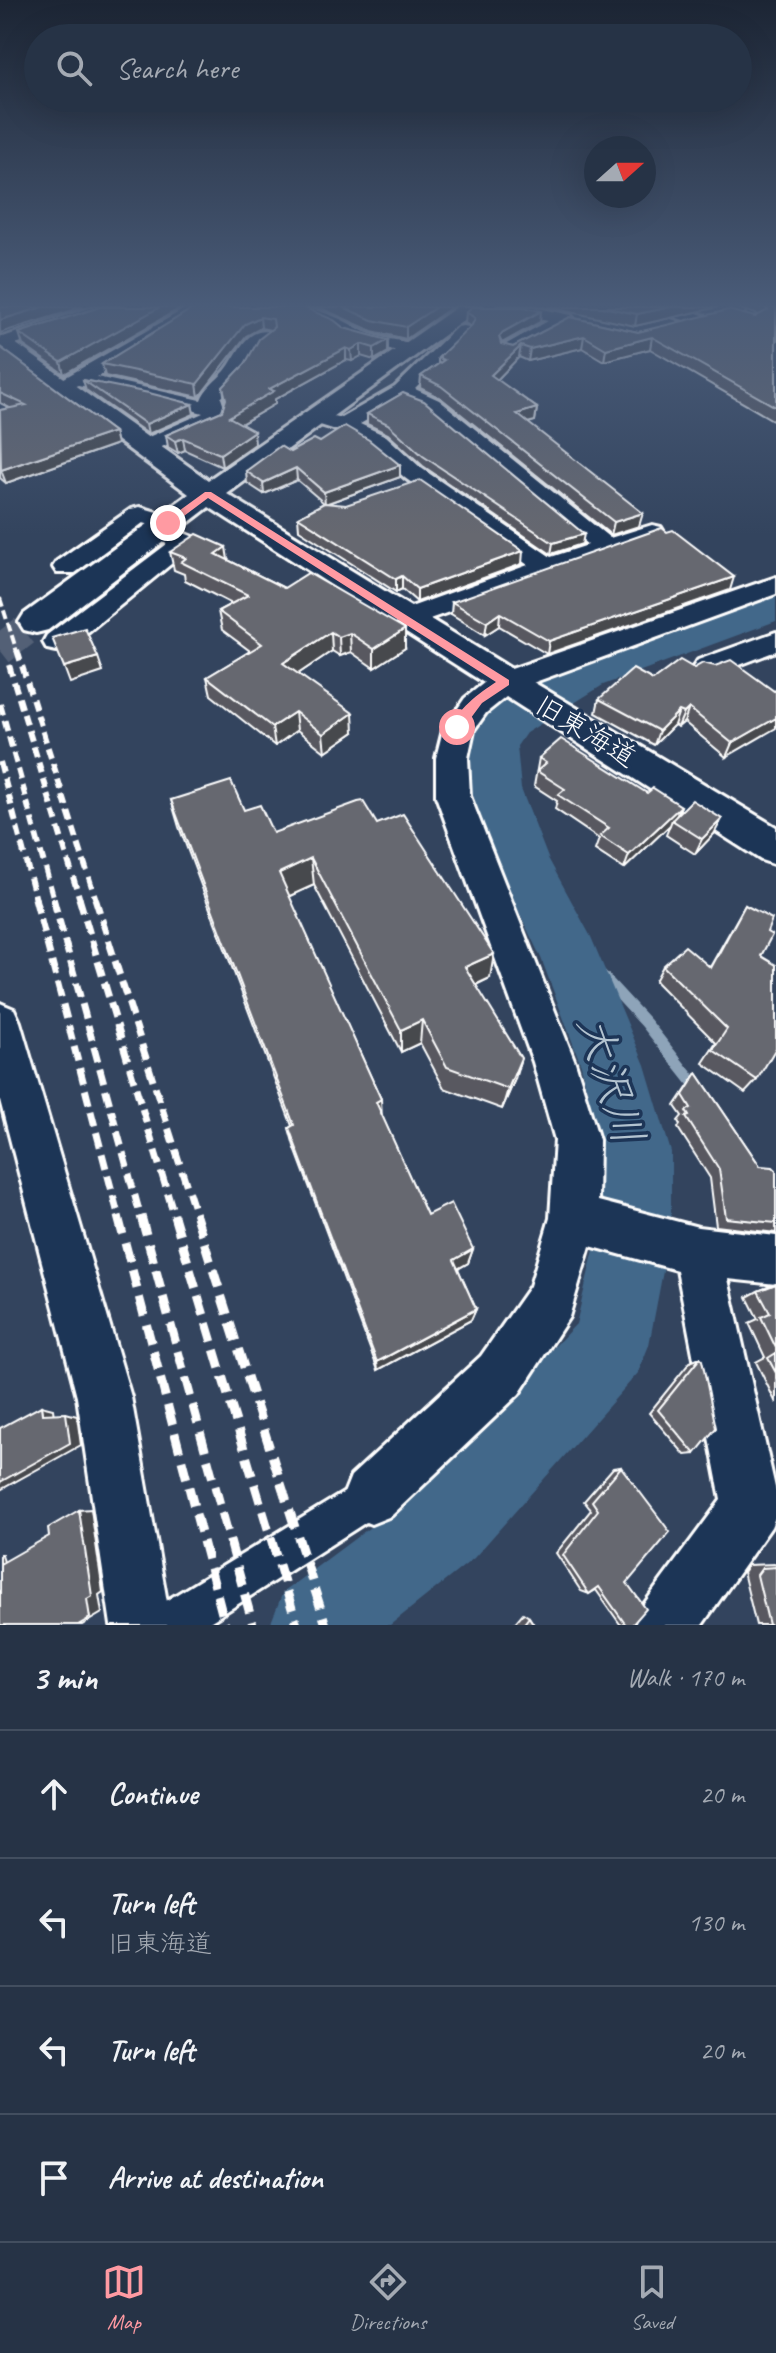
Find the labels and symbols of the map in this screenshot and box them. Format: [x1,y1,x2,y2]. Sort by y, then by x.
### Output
north arrow [584,136,656,208]
route end [150,505,186,541]
street label: 旧東海道 [529,687,643,775]
route start [439,709,475,745]
water label: 大沢川 [565,1009,657,1151]

